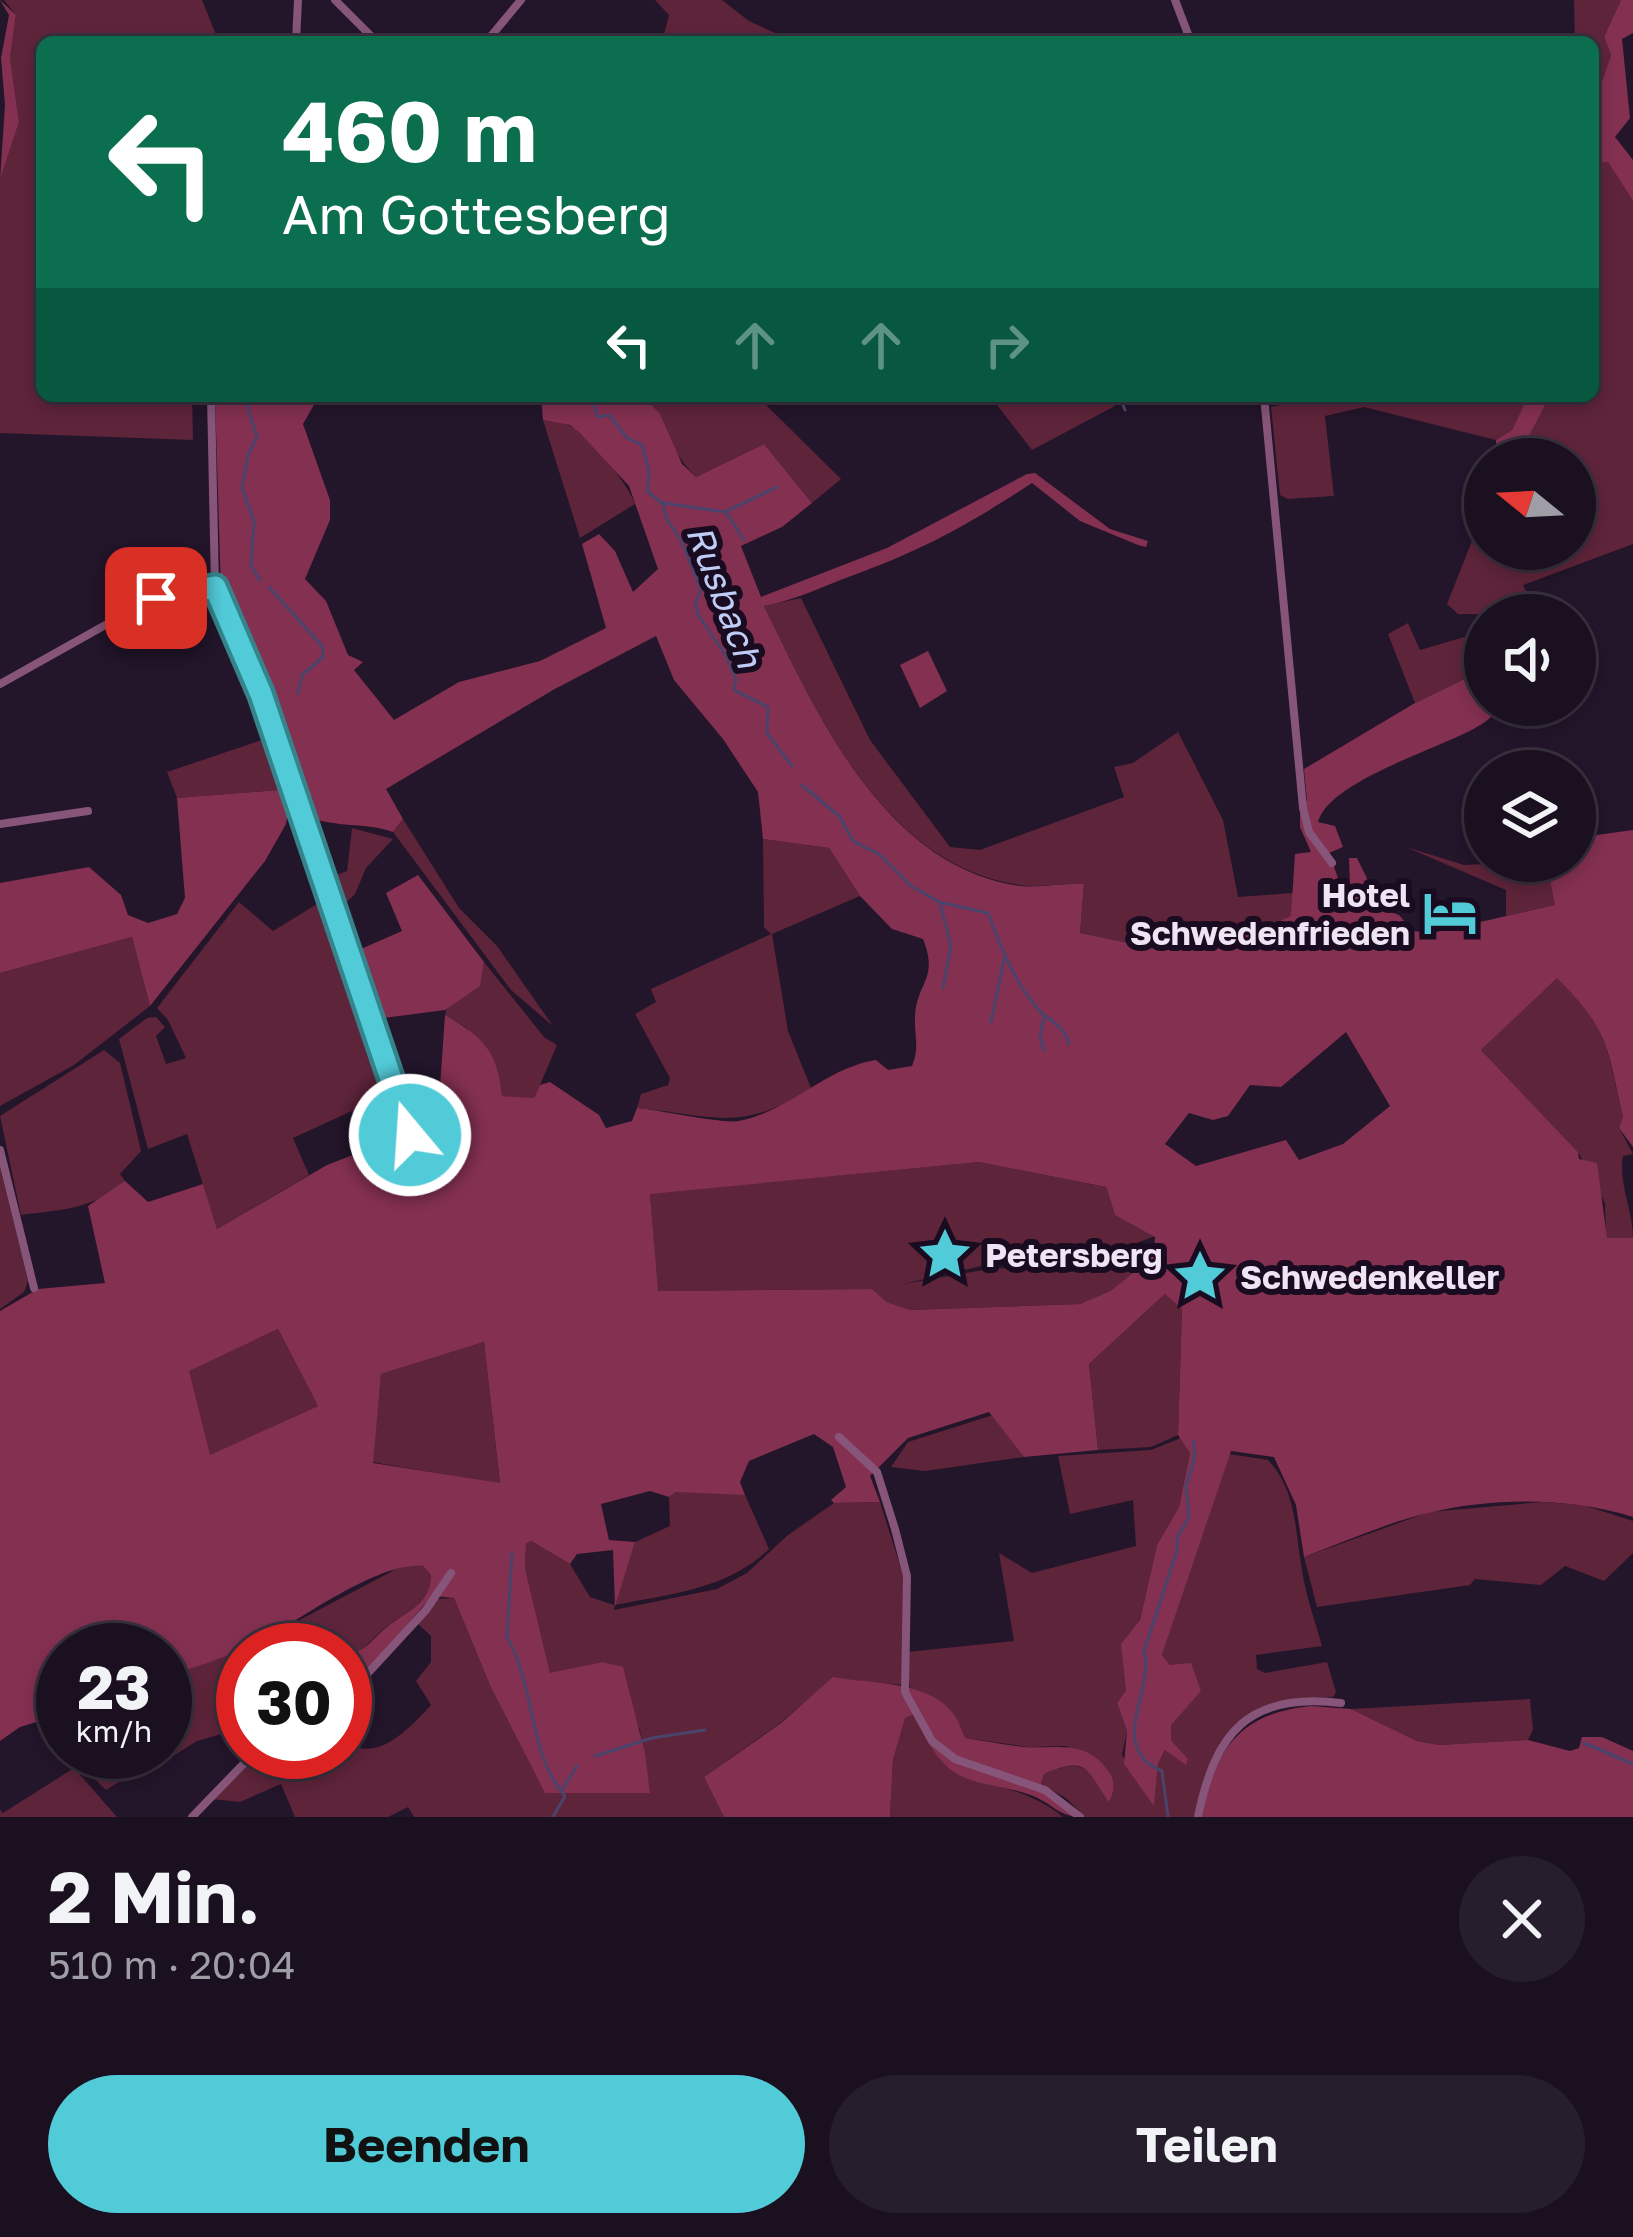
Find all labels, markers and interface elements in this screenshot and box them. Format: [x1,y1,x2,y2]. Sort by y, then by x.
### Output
text: 460 m [282,80,537,180]
icon: left [84,84,240,240]
text: Am Gottesberg [282,181,671,246]
icon: left [596,312,662,378]
icon: ahead [722,312,788,378]
icon: ahead [848,312,914,378]
icon: right [974,312,1040,378]
north arrow [1464,438,1596,570]
map controls [1464,438,1596,882]
water label: Rusbach [678,519,772,675]
pin [105,547,207,649]
icon: arrive [123,565,189,631]
button: sound [1464,594,1596,726]
button: layers [1464,750,1596,882]
place label: Hotel Schwedenfrieden [1130,875,1410,952]
hotel icon: Hotel Schwedenfrieden [1421,884,1479,942]
position arrow [347,1072,473,1198]
place icon: Petersberg [916,1225,974,1283]
place label: Petersberg [985,1235,1163,1274]
place icon: Schwedenkeller [1171,1247,1229,1305]
place label: Schwedenkeller [1240,1257,1500,1296]
speed limit sign: 30 [216,1623,372,1779]
text: 23 [77,1650,151,1722]
text: km/h [76,1713,152,1749]
text: 2 Min. [48,1852,260,1939]
button: close [1459,1856,1585,1982]
text: 510 m · 20:04 [48,1941,296,1988]
button: Beenden [48,2075,805,2213]
button: Teilen [829,2075,1585,2213]

